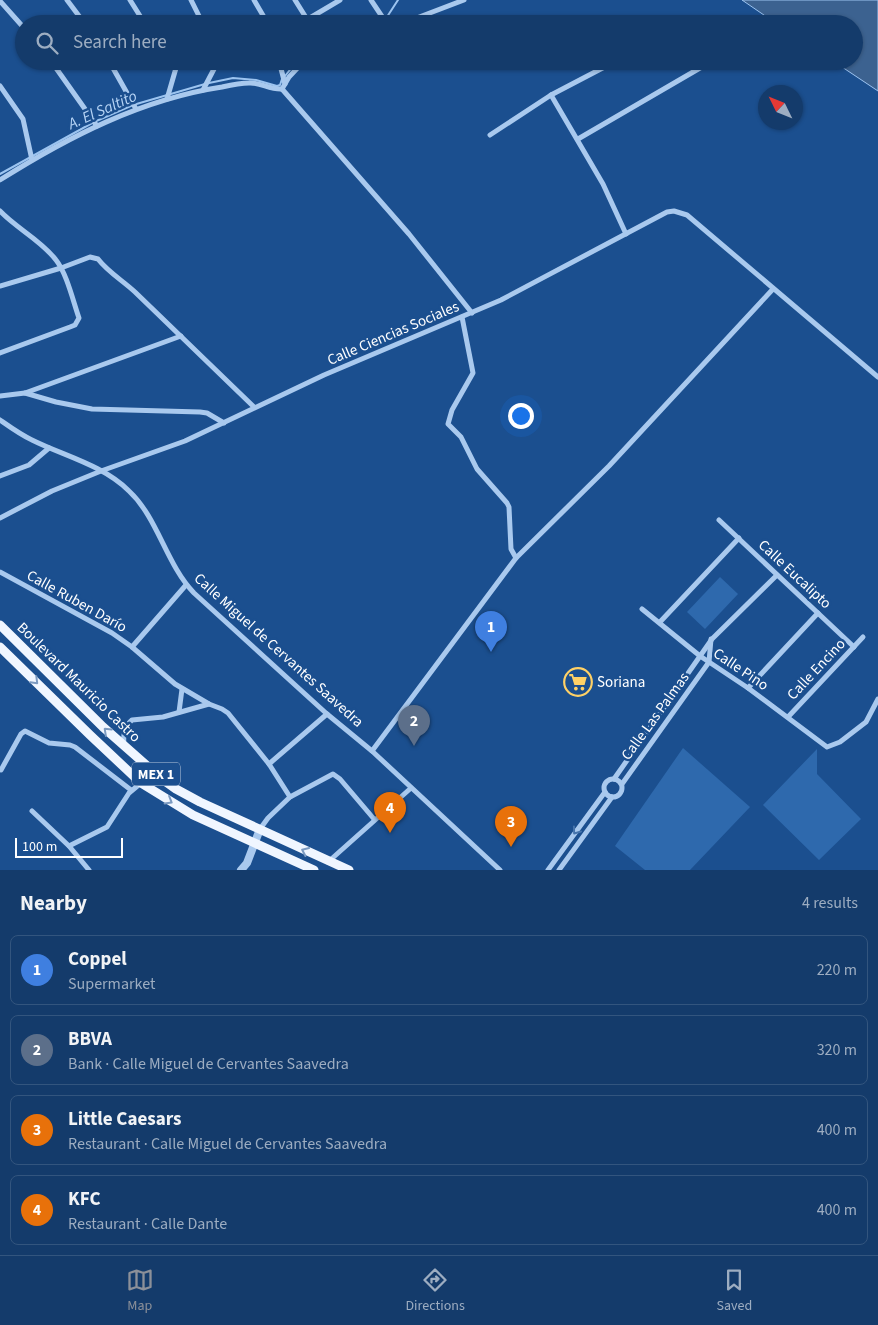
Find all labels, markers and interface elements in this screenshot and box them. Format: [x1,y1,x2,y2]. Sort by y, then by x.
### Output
search box [15,15,863,70]
icon: search [33,29,61,57]
text: Search here [73,29,167,56]
water label: A. El Saltito [64,85,140,135]
north arrow [758,85,803,130]
street label: Calle Ciencias Sociales [324,296,462,371]
your location [508,403,534,429]
street label: Calle Eucalipto [753,535,836,614]
street label: Calle Ruben Darío [23,565,131,638]
street label: Calle Miguel de Cervantes Saavedra [189,568,368,732]
pin: 1 [475,611,507,652]
street label: Boulevard Mauricio Castro [12,618,145,747]
street label: Calle Encino [782,634,850,705]
street label: Calle Pino [709,643,773,696]
supermarket icon: Soriana [563,667,593,697]
street label: Calle Las Palmas [616,668,694,764]
place label: Soriana [597,672,645,693]
one-way arrow [29,676,38,685]
pin: 2 [398,705,430,746]
one-way arrow [104,728,113,737]
road number: MEX 1 [132,762,180,786]
pin: 4 [374,792,406,833]
one-way arrow [163,794,172,804]
pin: 3 [495,806,527,847]
one-way arrow [573,825,582,835]
scale bar [15,835,122,858]
text: 100 m [22,837,57,857]
one-way arrow [301,846,310,857]
text: Nearby [20,888,87,918]
text: 4 results [802,892,858,914]
text: Coppel [68,946,127,973]
text: 1 [33,959,41,981]
text: 220 m [817,959,857,981]
text: Supermarket [68,973,155,995]
text: BBVA [68,1026,112,1053]
text: 2 [33,1039,41,1061]
text: 320 m [817,1039,857,1061]
text: Bank · Calle Miguel de Cervantes Saavedra [68,1053,349,1075]
text: Little Caesars [68,1106,182,1133]
text: 3 [33,1119,41,1141]
text: 400 m [817,1119,857,1141]
text: Restaurant · Calle Miguel de Cervantes Saavedra [68,1133,387,1155]
text: KFC [68,1186,101,1213]
text: 4 [33,1199,41,1221]
text: 400 m [817,1199,857,1221]
text: Restaurant · Calle Dante [68,1213,227,1235]
tab: Map [126,1266,154,1316]
tab: Directions [406,1266,465,1316]
tab: Saved [716,1266,752,1316]

